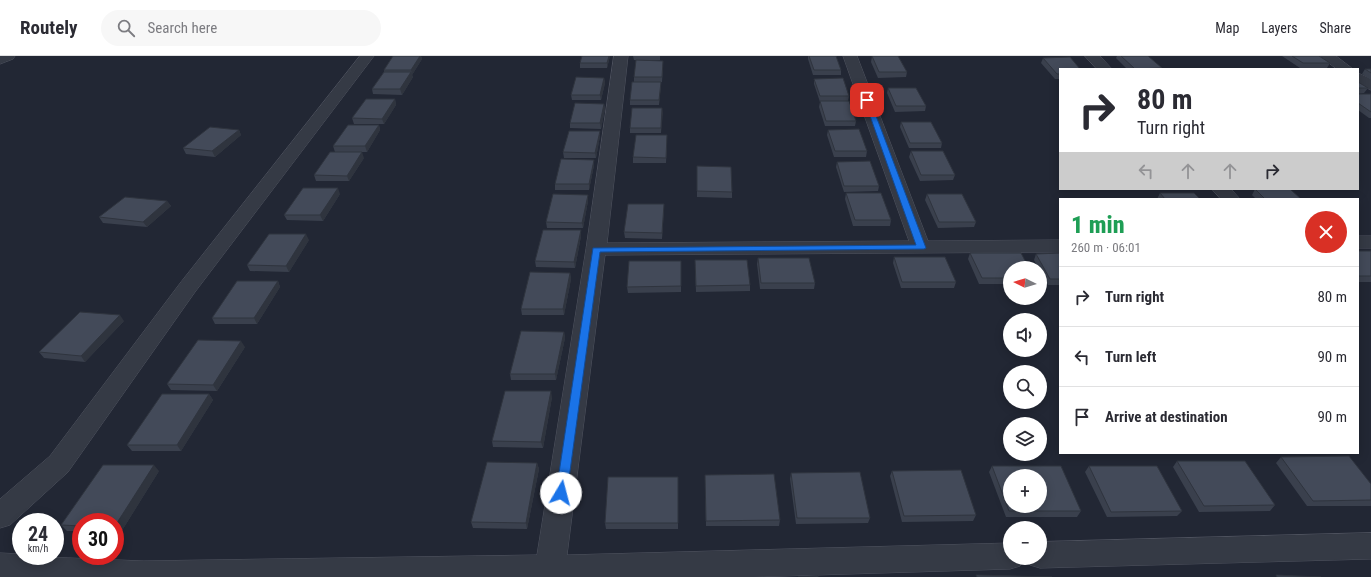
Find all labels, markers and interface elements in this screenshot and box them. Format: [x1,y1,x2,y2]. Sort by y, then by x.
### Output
search box [101,10,381,46]
text: Routely [20,16,77,39]
icon: search [115,17,137,39]
text: Search here [147,19,217,37]
text: Map [1215,20,1239,36]
text: Layers [1261,20,1298,36]
text: Share [1320,20,1351,36]
pin [850,83,884,117]
text: 80 m [1137,83,1193,116]
icon: right [1071,84,1123,136]
icon: arrive [856,89,878,111]
text: Turn right [1137,117,1205,138]
icon: left [1135,160,1157,182]
icon: ahead [1177,160,1199,182]
icon: ahead [1219,160,1241,182]
icon: right [1261,160,1283,182]
text: 1 min [1071,211,1125,239]
button: close [1305,211,1347,253]
text: 260 m · 06:01 [1071,240,1141,255]
north arrow [1003,261,1047,305]
map controls [1003,261,1047,565]
icon: right [1071,286,1093,308]
text: Turn right [1105,288,1164,306]
text: 80 m [1317,288,1347,306]
button: sound [1003,313,1047,357]
icon: left [1071,346,1093,368]
text: Turn left [1105,348,1156,366]
text: 90 m [1317,348,1347,366]
button: search [1003,365,1047,409]
icon: arrive [1071,406,1093,428]
text: Arrive at destination [1105,408,1228,426]
text: 90 m [1317,408,1347,426]
button: layers [1003,417,1047,461]
button: + [1003,469,1047,513]
position arrow [540,472,582,514]
speed limit sign: 30 [72,513,124,565]
button: − [1003,521,1047,565]
text: 24 [28,522,48,546]
text: km/h [28,543,48,554]

